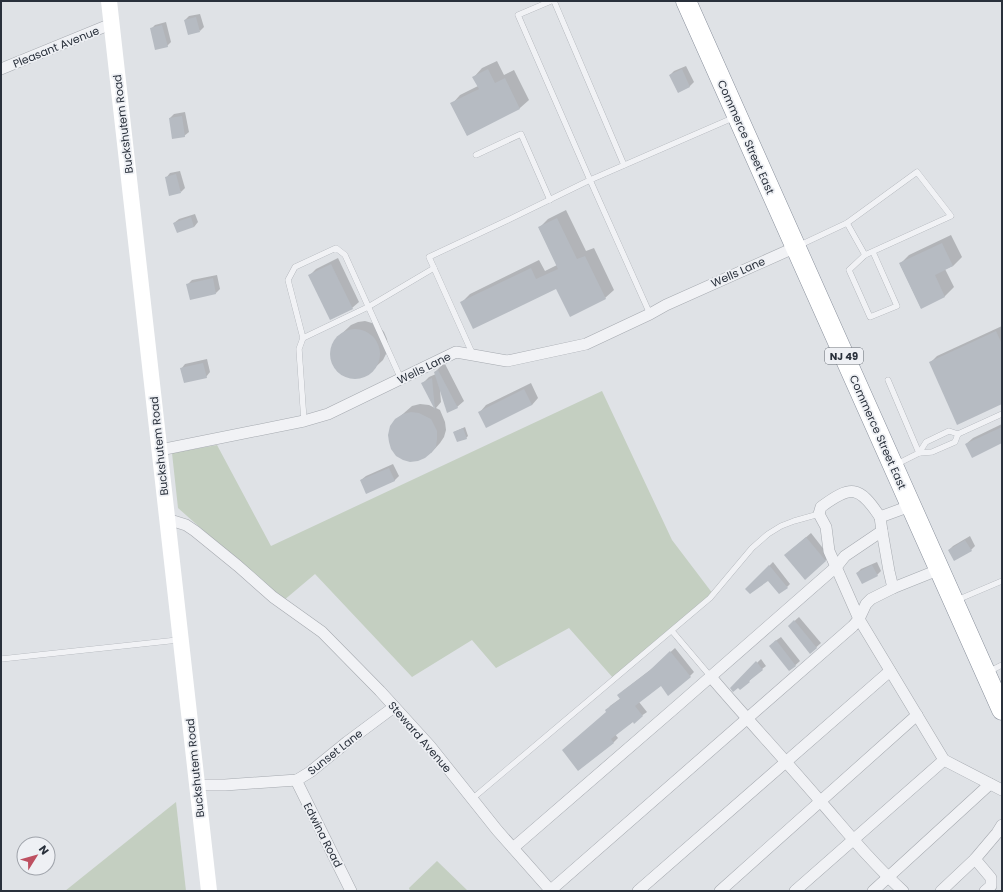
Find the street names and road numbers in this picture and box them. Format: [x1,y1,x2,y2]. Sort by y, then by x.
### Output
street label: Pleasant Avenue [10,22,102,72]
street label: Buckshutem Road [109,74,137,174]
street label: Commerce Street East [714,77,778,197]
street label: Wells Lane [708,253,768,291]
street label: Wells Lane [395,348,454,388]
road number: NJ 49 [825,348,863,364]
street label: Commerce Street East [846,372,910,492]
street label: Buckshutem Road [146,396,172,496]
street label: Steward Avenue [385,698,456,776]
street label: Buckshutem Road [182,718,208,818]
street label: Sunset Lane [304,725,366,779]
street label: Edwina Road [300,800,346,870]

